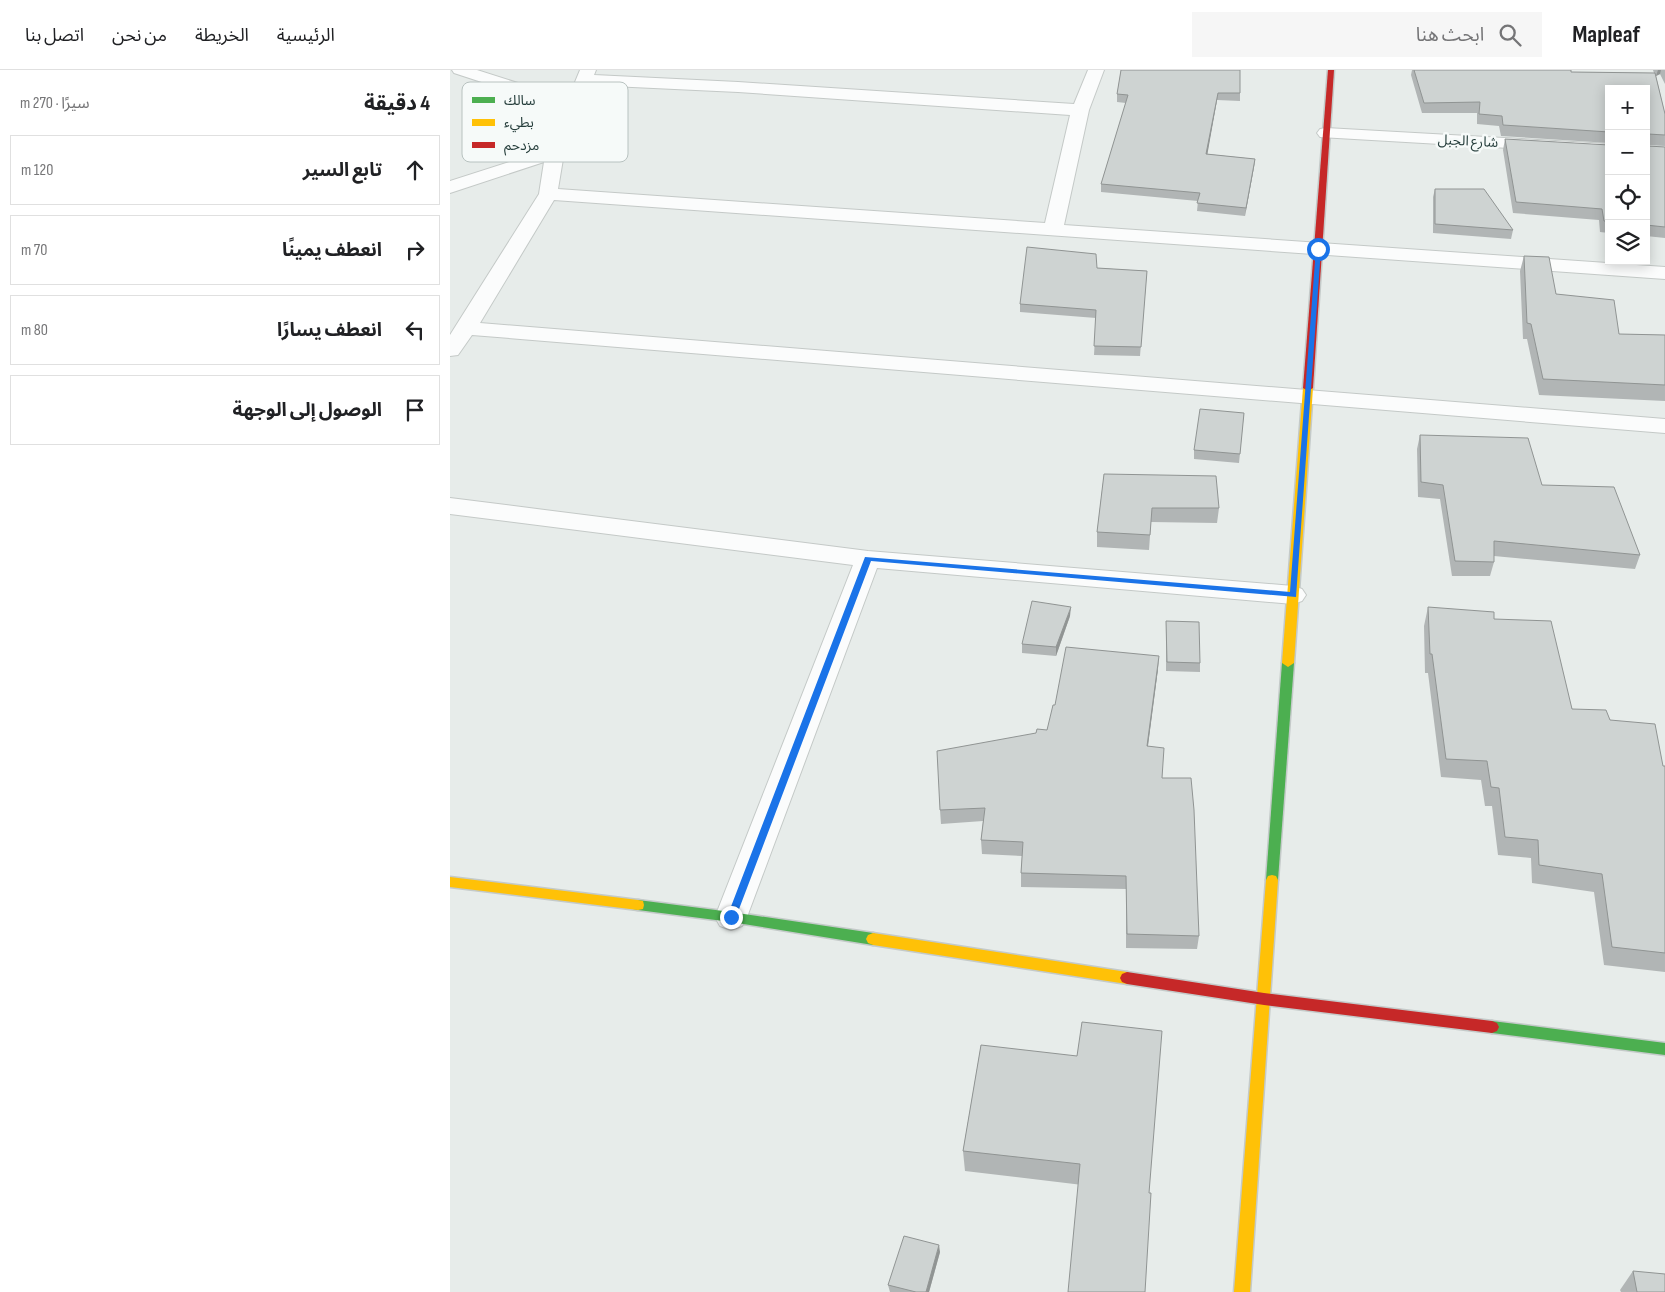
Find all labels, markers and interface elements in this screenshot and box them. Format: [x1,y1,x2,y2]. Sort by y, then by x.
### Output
search box [1192,12,1542,57]
text: Mapleaf [1572,20,1640,49]
icon: search [1496,21,1524,49]
text: ابحث هنا [1416,24,1484,47]
text: اتصل بنا [25,25,84,46]
text: من نحن [112,25,167,46]
text: الخريطة [195,25,249,46]
text: الرئيسية [277,25,335,46]
legend [462,82,628,162]
map controls [1605,85,1650,265]
button: + [1605,85,1650,130]
text: 4 دقيقة [364,91,430,116]
text: سالك [504,92,536,109]
text: سيرًا · 270 m [20,94,89,113]
text: بطيء [504,114,534,133]
button: − [1605,130,1650,175]
street label: شارع الجبل [1437,131,1499,153]
text: مزدحم [504,137,539,156]
icon: ahead [401,156,429,184]
text: تابع السير [303,159,382,182]
text: 120 m [21,161,53,180]
button: locate [1605,175,1650,220]
button: layers [1605,220,1650,265]
icon: right [401,236,429,264]
route start [1307,238,1330,261]
text: انعطف يمينًا [282,239,382,262]
text: 70 m [21,241,47,260]
icon: left [401,316,429,344]
text: انعطف يسارًا [277,319,382,342]
text: 80 m [21,321,48,340]
icon: arrive [401,396,429,424]
text: الوصول إلى الوجهة [233,399,382,422]
route end [720,906,743,929]

